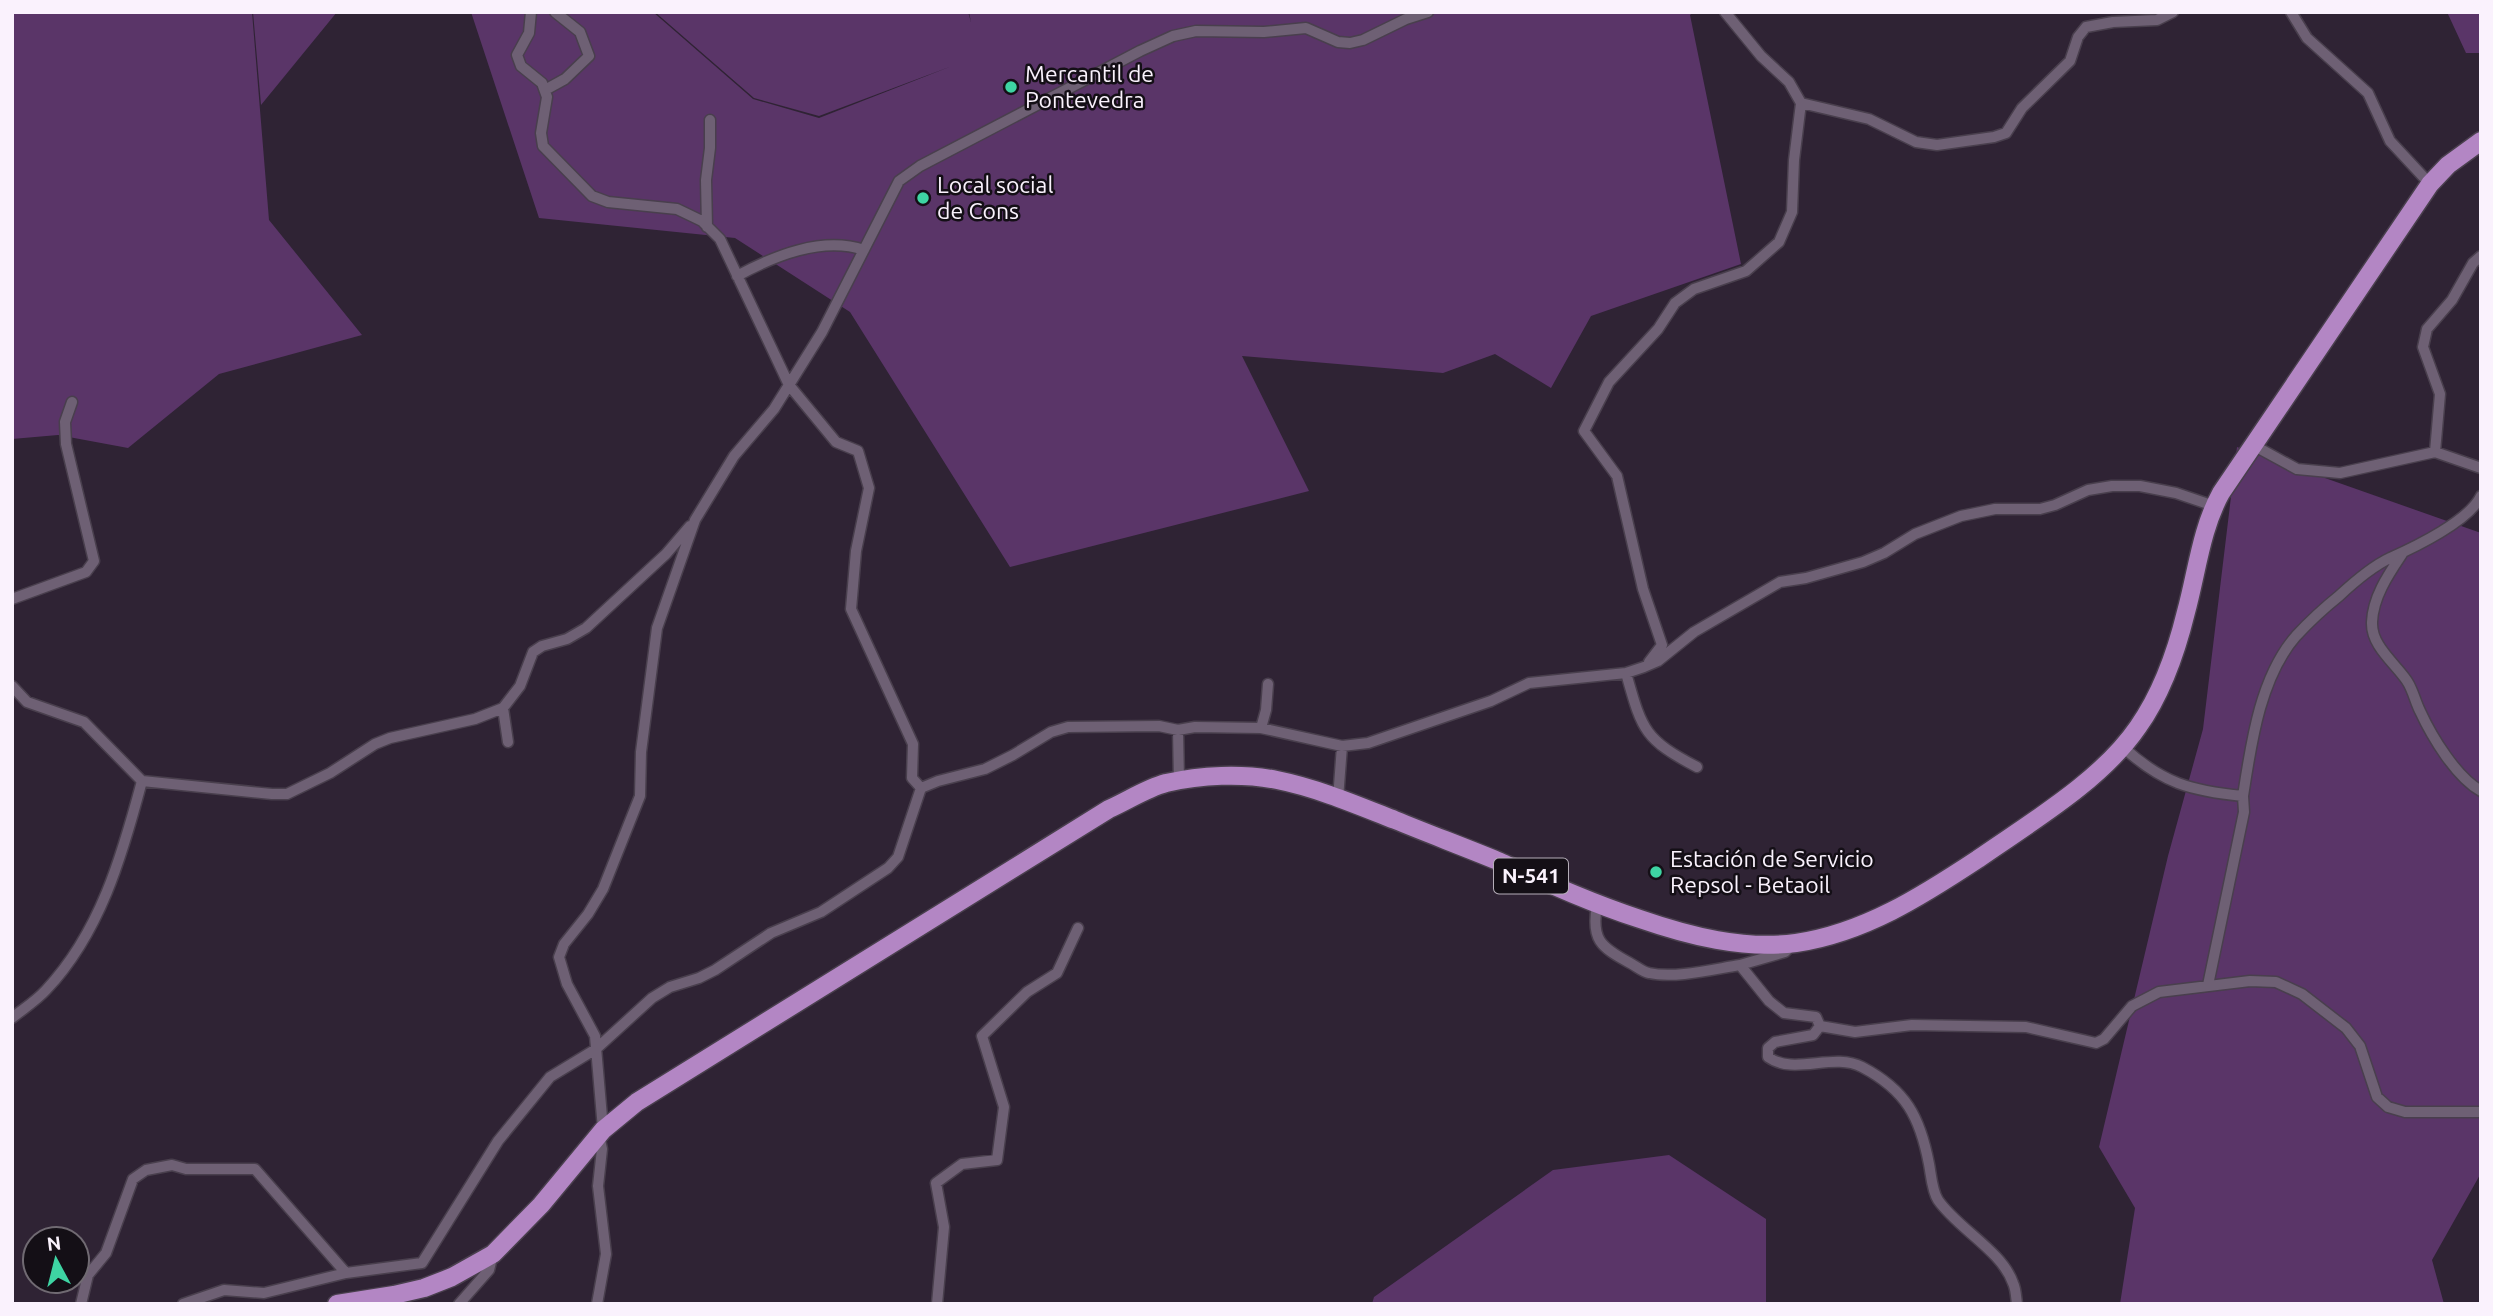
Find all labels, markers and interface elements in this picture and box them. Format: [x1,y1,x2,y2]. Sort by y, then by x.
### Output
place label: Mercantil de Pontevedra [1025,61,1154,112]
marker: Mercantil de Pontevedra [1003,79,1019,95]
place label: Local social de Cons [937,172,1053,223]
marker: Local social de Cons [915,190,931,206]
place label: Estación de Servicio Repsol - Betaoil [1670,846,1874,897]
road number: N-541 [1494,858,1568,894]
marker: Estación de Servicio Repsol - Betaoil [1648,864,1664,880]
north arrow [21,1225,91,1295]
text: N [46,1231,62,1255]

